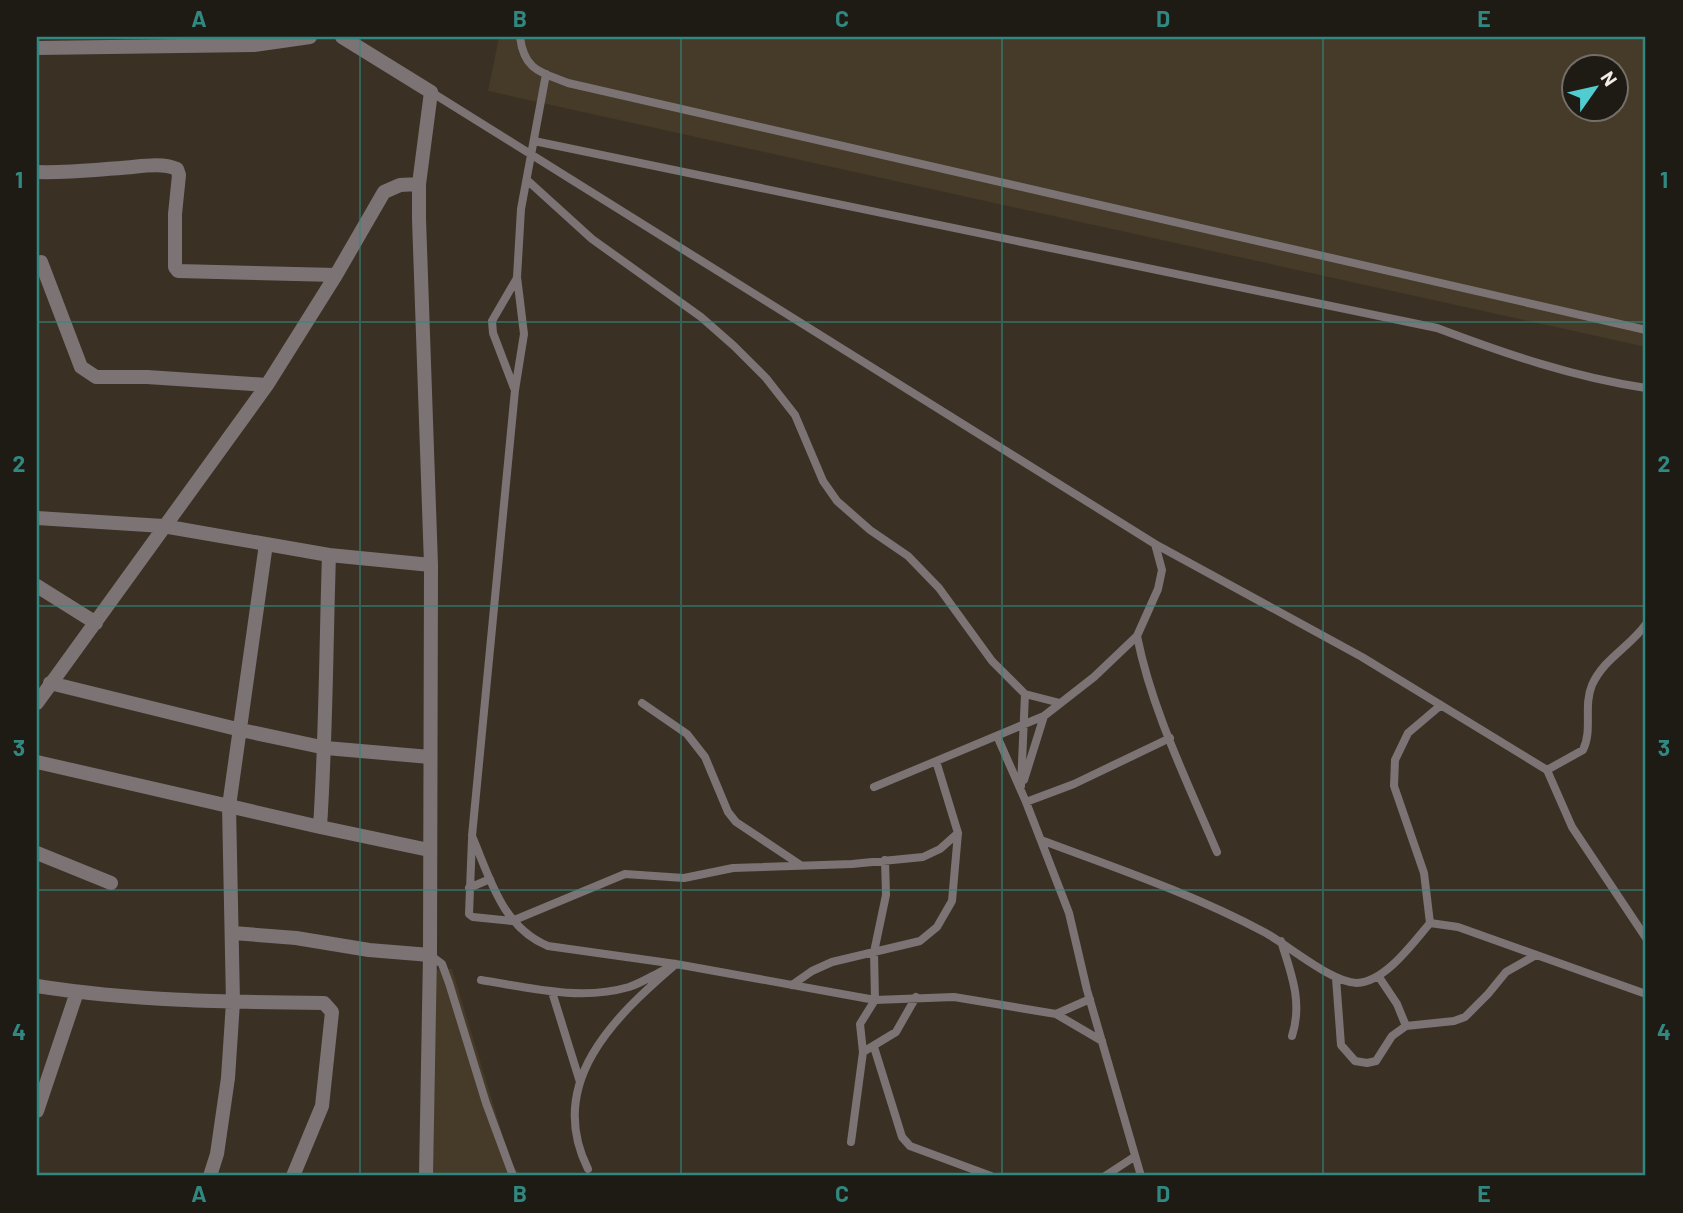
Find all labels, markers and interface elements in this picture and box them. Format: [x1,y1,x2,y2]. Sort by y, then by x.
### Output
text: A [191,4,207,32]
text: B [513,4,527,32]
text: C [835,4,849,32]
text: D [1156,4,1170,32]
text: E [1477,4,1491,32]
north arrow [1560,52,1630,122]
text: N [1596,67,1623,90]
text: 1 [15,165,23,193]
text: 1 [1660,165,1668,193]
text: 2 [13,449,25,477]
text: 2 [1658,449,1670,477]
text: 3 [13,733,25,761]
text: 3 [1658,733,1670,761]
text: 4 [12,1017,26,1045]
text: 4 [1657,1017,1671,1045]
text: A [191,1179,207,1207]
text: B [513,1179,527,1207]
text: C [835,1179,849,1207]
text: D [1156,1179,1170,1207]
text: E [1477,1179,1491,1207]

